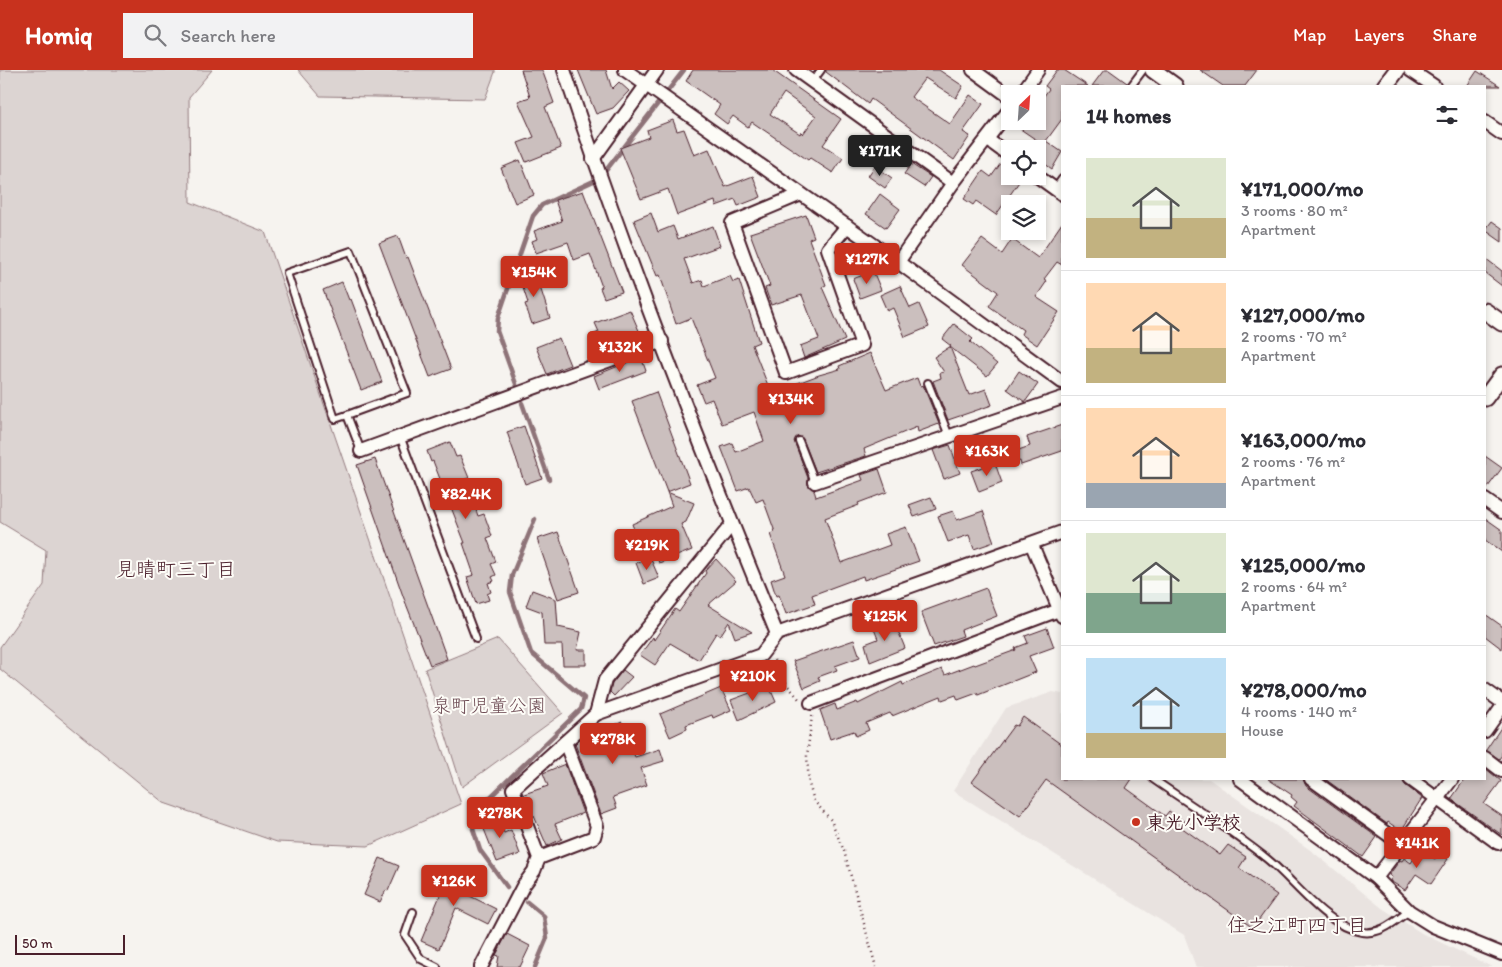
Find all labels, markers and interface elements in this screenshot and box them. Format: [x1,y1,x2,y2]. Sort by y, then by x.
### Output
search box [123,13,473,58]
text: Homiq [25,21,93,50]
icon: search [141,21,169,49]
text: Search here [181,24,276,47]
text: Map [1293,24,1326,46]
text: Layers [1354,24,1404,46]
text: Share [1432,24,1477,46]
north arrow [1001,85,1046,130]
map controls [1001,85,1046,240]
icon: filters [1433,101,1461,129]
text: 14 homes [1086,103,1171,128]
pin: ¥171K [845,134,915,177]
button: locate [1001,140,1046,185]
text: ¥171K [859,141,901,160]
text: ¥171,000/mo [1241,176,1364,201]
icon: home [1126,178,1186,238]
button: layers [1001,195,1046,240]
text: 3 rooms · 80 m² [1241,201,1348,220]
text: Apartment [1241,220,1316,239]
pin: ¥127K [832,242,902,285]
text: ¥127K [846,249,888,268]
pin: ¥154K [499,256,569,298]
text: ¥154K [512,262,556,281]
text: ¥127,000/mo [1241,302,1365,327]
icon: home [1126,303,1186,363]
text: 2 rooms · 70 m² [1241,327,1347,346]
pin: ¥132K [585,330,655,373]
text: ¥132K [598,337,642,356]
text: Apartment [1241,346,1316,365]
pin: ¥134K [756,382,826,425]
text: ¥134K [769,389,813,408]
text: ¥163,000/mo [1241,427,1366,452]
icon: home [1126,428,1186,488]
pin: ¥163K [952,434,1022,477]
text: ¥163K [965,441,1009,460]
text: 2 rooms · 76 m² [1241,452,1345,471]
text: Apartment [1241,471,1316,490]
pin: ¥82.4K [425,478,507,520]
text: ¥82.4K [441,484,491,503]
pin: ¥219K [612,528,682,571]
text: ¥219K [625,535,669,554]
text: ¥125,000/mo [1241,552,1366,577]
icon: home [1126,553,1186,613]
district label: 見晴町三丁目 [116,557,236,581]
text: 2 rooms · 64 m² [1241,577,1347,596]
text: Apartment [1241,596,1316,615]
pin: ¥125K [850,600,920,642]
text: ¥125K [863,606,907,625]
pin: ¥210K [718,660,788,702]
text: ¥210K [731,666,775,685]
text: ¥278,000/mo [1241,677,1367,702]
icon: home [1126,678,1186,738]
park label: 泉町児童公園 [432,694,546,717]
text: 4 rooms · 140 m² [1241,702,1357,721]
text: House [1241,721,1284,740]
pin: ¥278K [578,722,648,765]
text: ¥278K [591,729,635,748]
pin: ¥278K [465,796,535,839]
text: ¥278K [478,803,522,822]
place label: 東光小学校 [1146,811,1241,834]
marker: 東光小学校 [1130,816,1142,828]
pin: ¥141K [1382,826,1452,869]
text: ¥141K [1395,833,1439,852]
pin: ¥126K [419,864,489,907]
text: ¥126K [432,871,476,890]
district label: 住之江町四丁目 [1227,913,1367,937]
scale bar [15,932,125,955]
text: 50 m [22,935,53,952]

